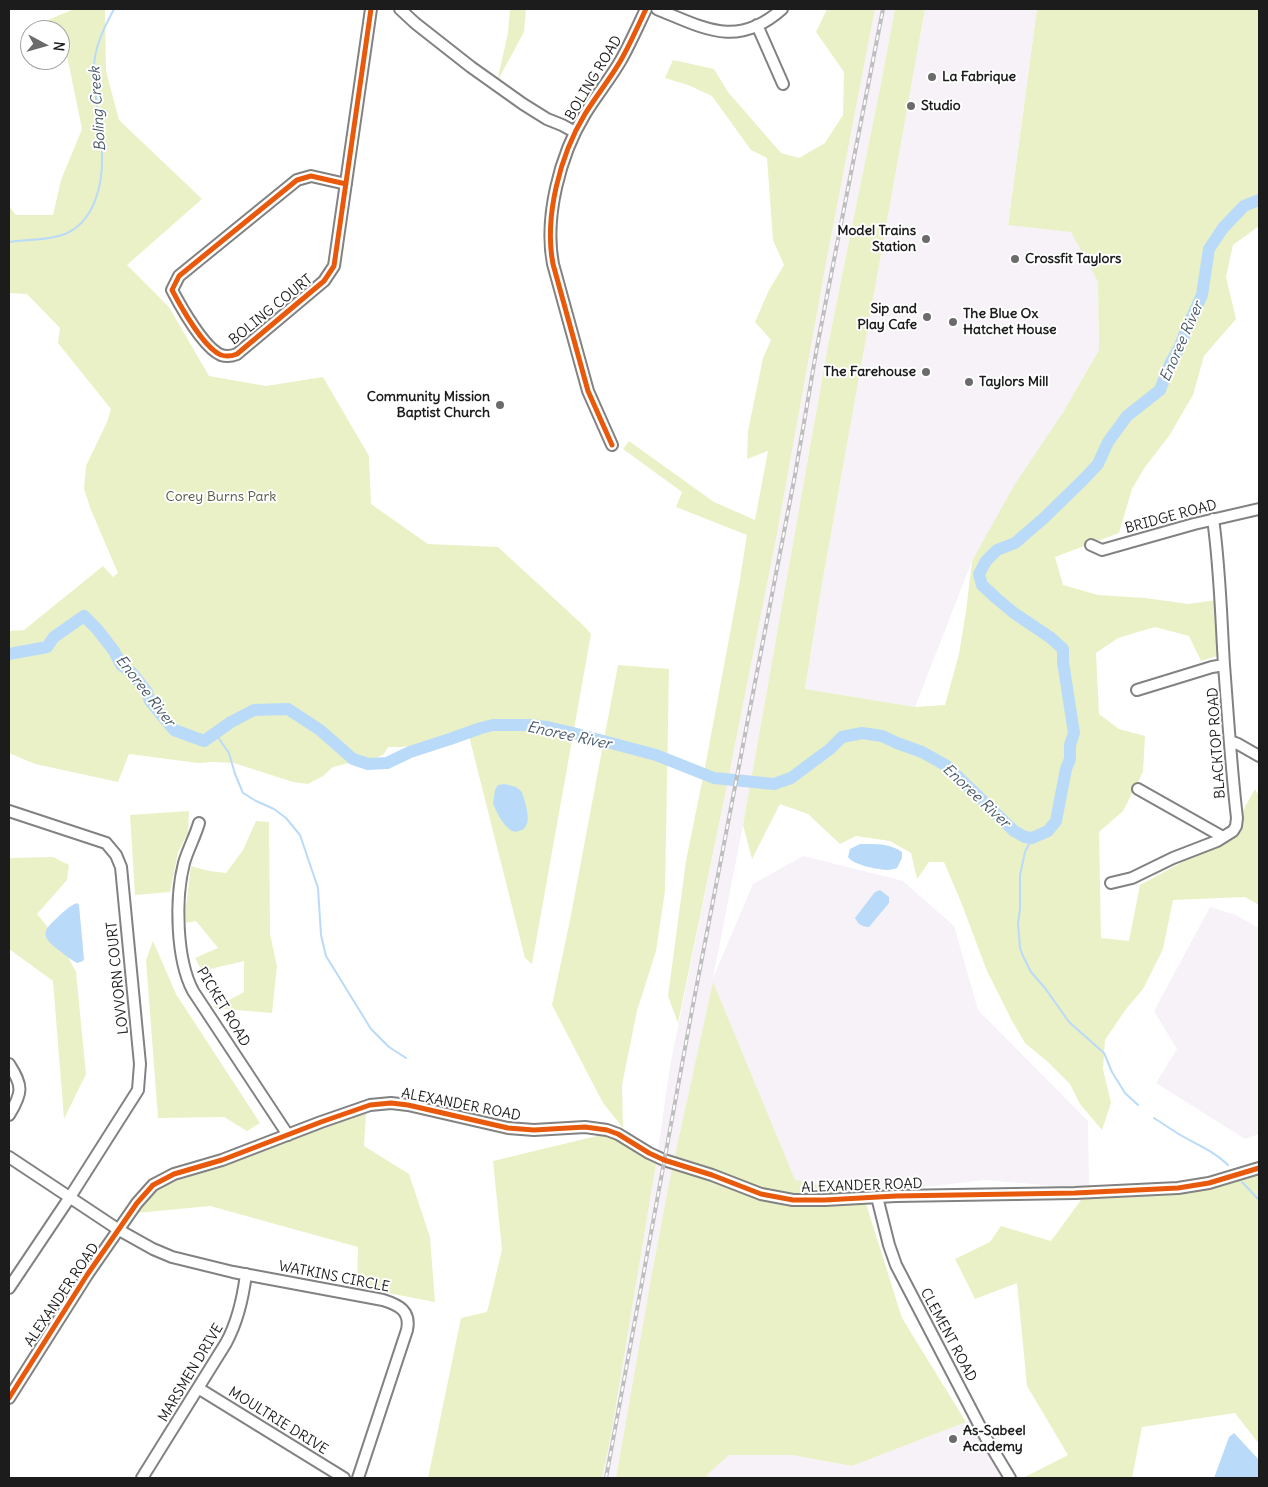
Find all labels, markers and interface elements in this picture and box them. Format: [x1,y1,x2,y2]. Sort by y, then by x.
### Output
north arrow [20,20,70,70]
street label: BOLING ROAD [562,33,626,123]
text: N [49,41,68,52]
water label: Boling Creek [86,66,110,152]
place label: La Fabrique [942,69,1016,85]
marker: La Fabrique [926,71,938,83]
place label: Studio [921,98,961,114]
marker: Studio [905,100,917,112]
place label: Model Trains Station [837,223,916,256]
marker: Model Trains Station [920,233,932,245]
place label: Crossfit Taylors [1025,251,1121,267]
marker: Crossfit Taylors [1009,253,1021,265]
street label: BOLING COURT [226,271,316,349]
water label: Enoree River [1156,299,1208,385]
place label: Sip and Play Cafe [857,301,917,334]
place label: The Blue Ox Hatchet House [963,306,1057,338]
marker: Sip and Play Cafe [921,311,933,323]
marker: The Blue Ox Hatchet House [947,316,959,328]
place label: The Farehouse [824,364,916,380]
marker: The Farehouse [920,366,932,378]
place label: Taylors Mill [979,374,1048,390]
marker: Taylors Mill [963,376,975,388]
place label: Community Mission Baptist Church [367,389,490,422]
marker: Community Mission Baptist Church [494,399,506,411]
park label: Corey Burns Park [166,489,276,505]
street label: BRIDGE ROAD [1123,497,1219,537]
water label: Enoree River [112,652,178,730]
street label: BLACKTOP ROAD [1205,687,1229,799]
water label: Enoree River [525,718,613,754]
water label: Enoree River [939,760,1013,832]
street label: LOVVORN COURT [104,921,132,1035]
street label: PICKET ROAD [193,964,253,1050]
street label: ALEXANDER ROAD [400,1085,522,1125]
street label: ALEXANDER ROAD [801,1175,923,1197]
street label: ALEXANDER ROAD [21,1240,103,1350]
street label: WATKINS CIRCLE [277,1258,391,1296]
street label: CLEMENT ROAD [916,1285,980,1385]
street label: MARSMEN DRIVE [155,1321,227,1425]
street label: MOULTRIE DRIVE [225,1384,331,1458]
place label: As-Sabeel Academy [963,1423,1026,1455]
marker: As-Sabeel Academy [947,1433,959,1445]

